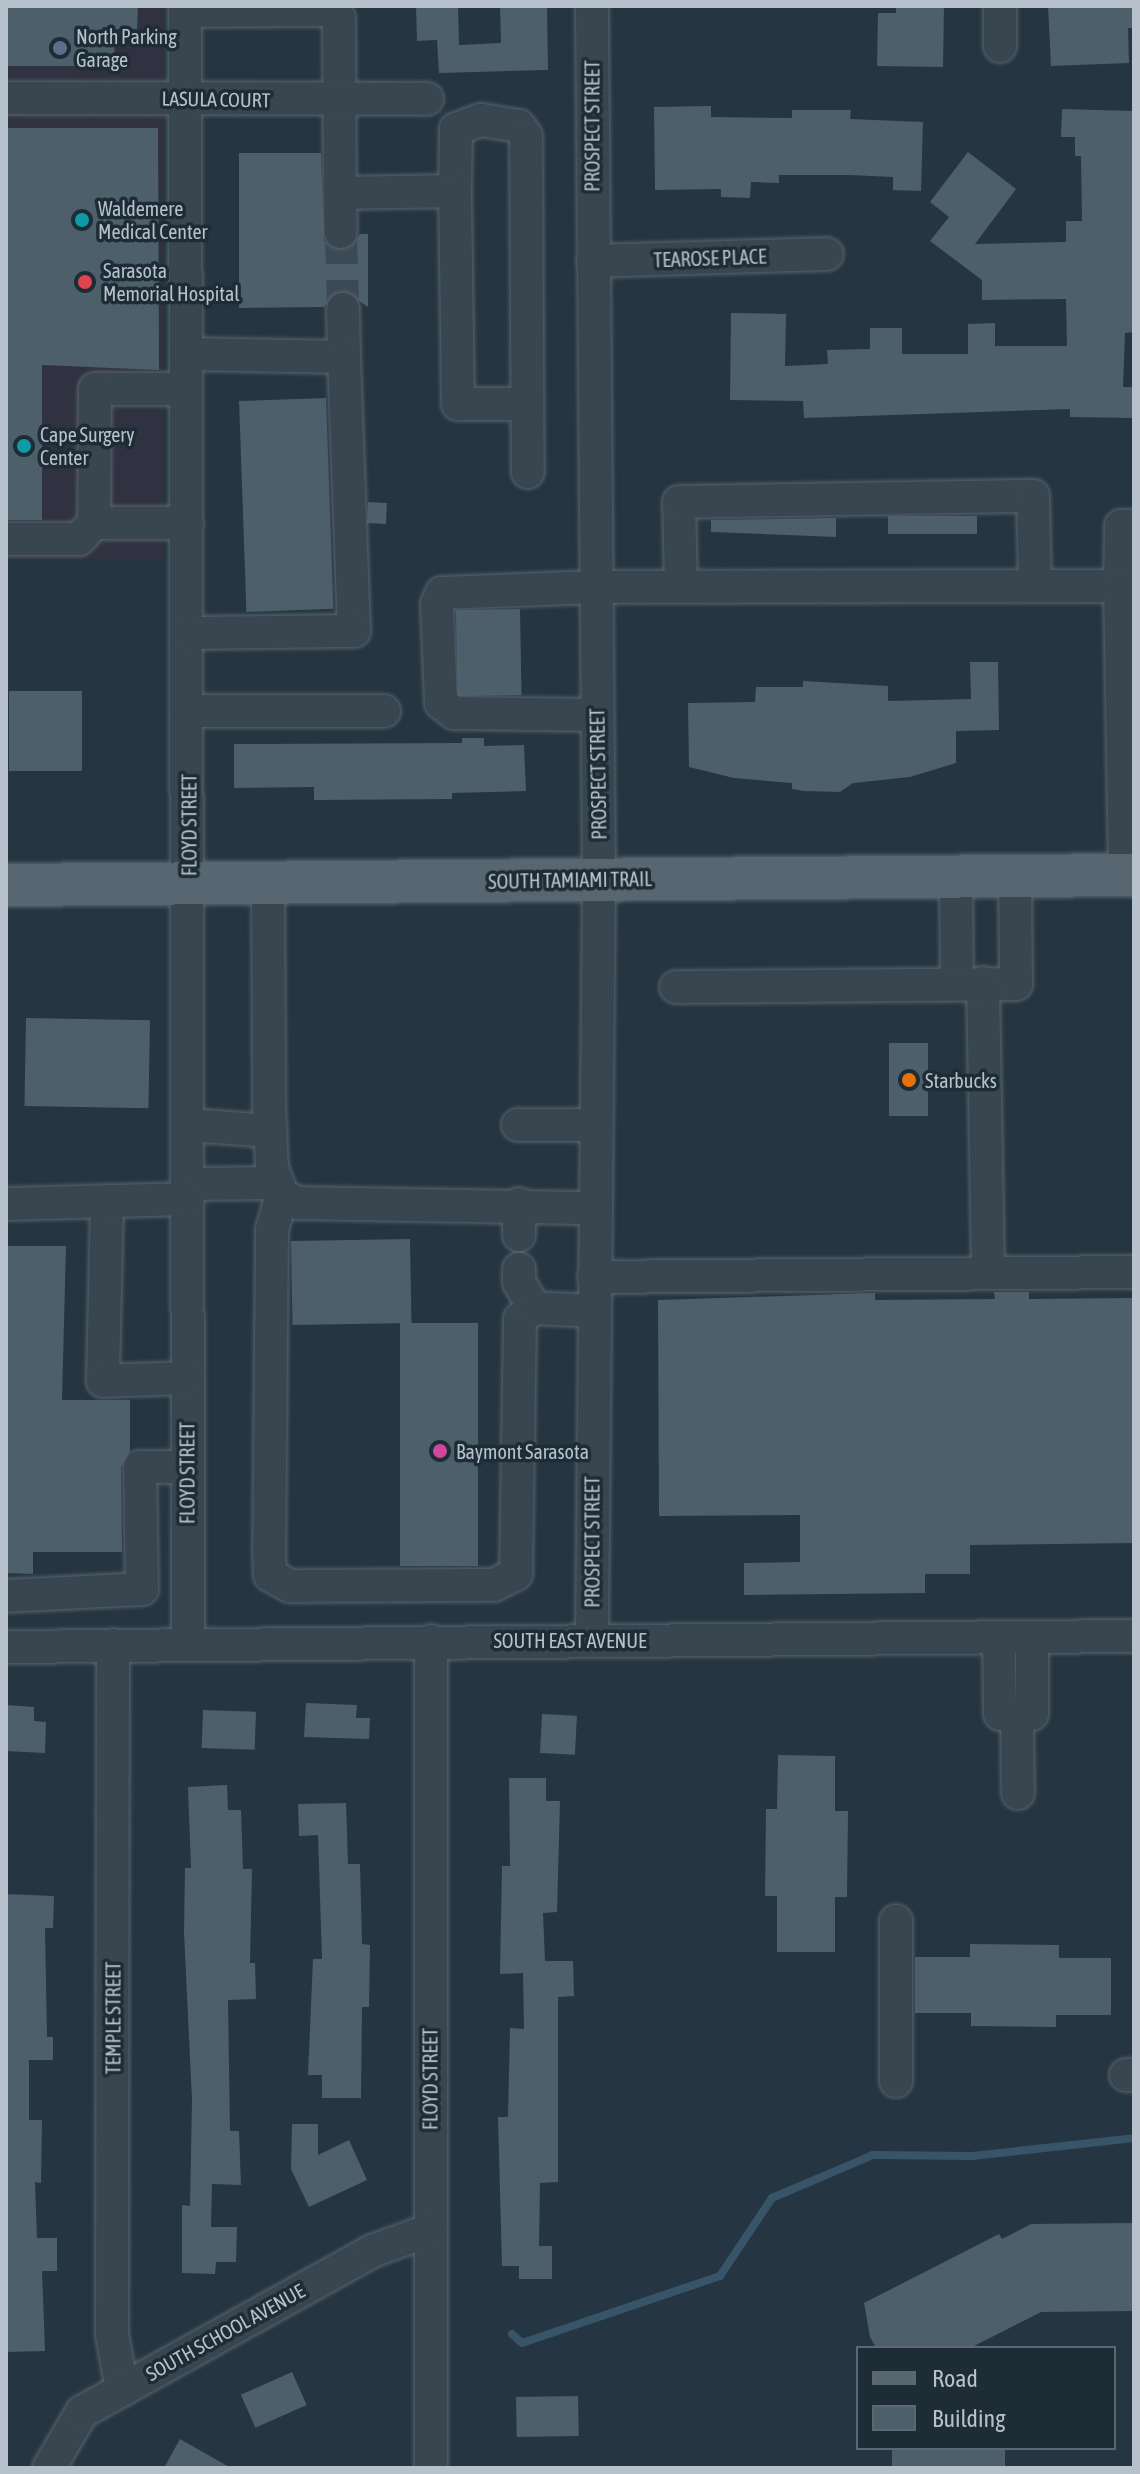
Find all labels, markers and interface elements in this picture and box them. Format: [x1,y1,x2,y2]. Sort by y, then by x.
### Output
place label: North Parking Garage [76,24,177,71]
marker: North Parking Garage [51,39,69,57]
street label: PROSPECT STREET [580,60,604,192]
street label: LASULA COURT [161,86,271,112]
place label: Waldemere Medical Center [98,196,208,243]
marker: Waldemere Medical Center [73,211,91,229]
street label: TEAROSE PLACE [653,244,767,272]
place label: Sarasota Memorial Hospital [103,258,240,305]
marker: Sarasota Memorial Hospital [74,271,96,293]
place label: Cape Surgery Center [40,422,134,469]
marker: Cape Surgery Center [15,437,33,455]
street label: PROSPECT STREET [585,708,611,840]
street label: FLOYD STREET [177,774,201,876]
street label: SOUTH TAMIAMI TRAIL [488,867,652,893]
place label: Starbucks [925,1068,997,1092]
marker: Starbucks [900,1071,918,1089]
street label: FLOYD STREET [175,1422,199,1524]
place label: Baymont Sarasota [456,1439,589,1463]
marker: Baymont Sarasota [431,1442,449,1460]
street label: PROSPECT STREET [580,1476,604,1608]
street label: SOUTH EAST AVENUE [493,1628,647,1652]
street label: TEMPLE STREET [101,1962,125,2074]
street label: FLOYD STREET [418,2028,442,2130]
street label: SOUTH SCHOOL AVENUE [141,2278,309,2386]
legend [856,2346,1116,2450]
text: Road [932,2365,978,2392]
text: Building [932,2405,1005,2432]

